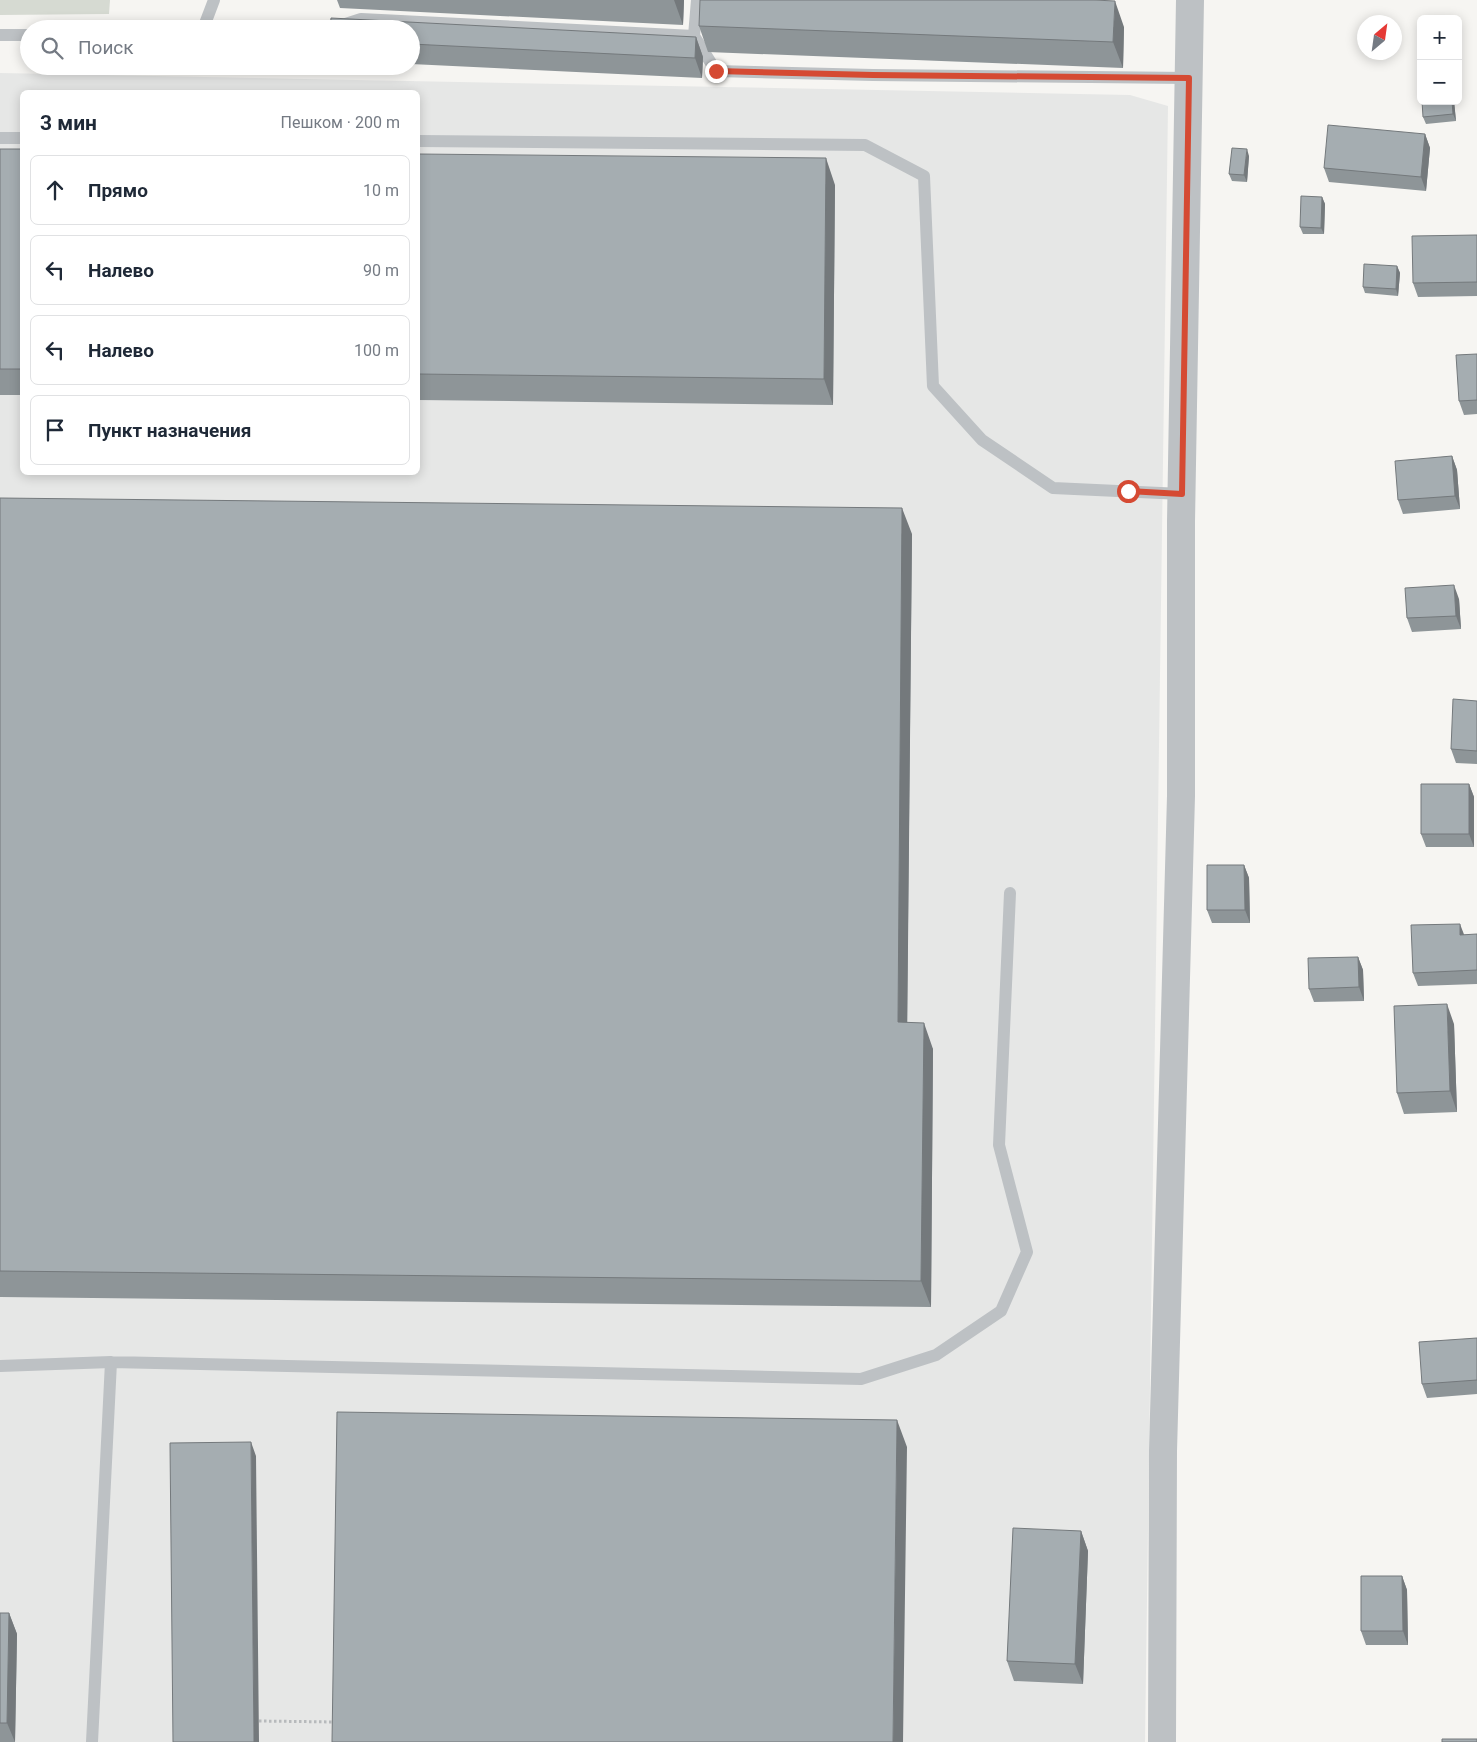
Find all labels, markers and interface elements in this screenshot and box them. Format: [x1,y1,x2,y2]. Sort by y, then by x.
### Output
north arrow [1357,15,1402,60]
map controls [1417,15,1462,105]
button: + [1417,15,1462,60]
search box [20,20,420,75]
icon: search [38,34,66,62]
text: Поиск [78,36,134,59]
route end [705,60,728,83]
button: − [1417,60,1462,105]
text: 3 мин [40,111,97,135]
text: Пешком · 200 m [281,113,400,132]
icon: ahead [41,176,69,204]
text: Прямо [88,179,148,202]
text: 10 m [363,181,399,200]
icon: left [41,256,69,284]
text: Налево [88,259,154,282]
text: 90 m [363,261,399,280]
icon: left [41,336,69,364]
text: Налево [88,339,154,362]
text: 100 m [354,341,399,360]
icon: arrive [41,416,69,444]
text: Пункт назначения [88,419,251,442]
route start [1117,480,1140,503]

